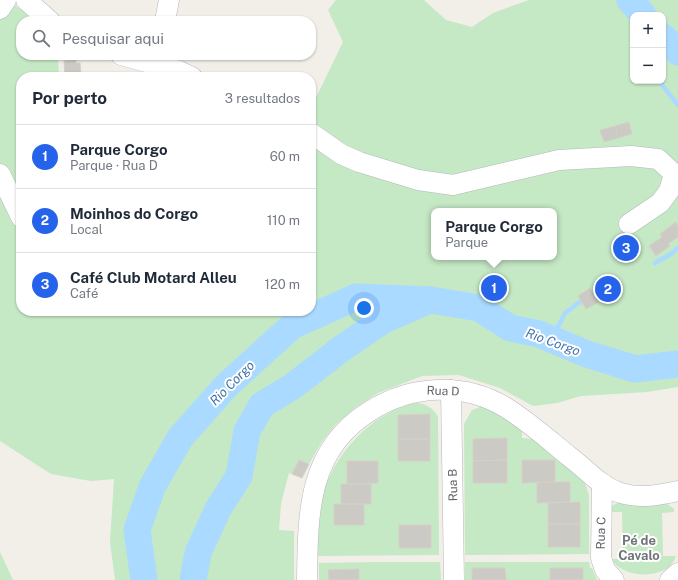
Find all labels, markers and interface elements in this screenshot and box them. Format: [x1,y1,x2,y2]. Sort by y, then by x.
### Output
map controls [630,12,666,84]
button: + [630,12,666,48]
search box [16,16,316,60]
icon: search [30,27,52,49]
text: Pesquisar aqui [62,30,164,47]
button: − [630,48,666,84]
text: Por perto [32,88,107,108]
text: 3 resultados [225,91,300,106]
text: Parque Corgo [70,141,168,158]
text: 1 [42,149,48,164]
text: 60 m [270,149,300,164]
text: Parque · Rua D [70,158,158,173]
text: Moinhos do Corgo [70,205,198,222]
popup [431,208,557,260]
text: 2 [41,213,49,228]
text: 110 m [267,213,300,228]
text: Parque Corgo [445,218,543,235]
text: Local [70,222,103,237]
pin: 3 [613,233,639,263]
text: Parque [445,235,488,250]
text: Café Club Motard Alleu [70,269,237,286]
pin: 1 [481,273,507,303]
pin: 2 [595,274,621,304]
text: 3 [41,277,49,292]
text: 120 m [265,277,300,292]
text: Café [70,286,98,301]
your location [354,298,374,318]
water label: Rio Corgo [524,325,582,359]
water label: Rio Corgo [207,358,257,408]
street label: Rua D [426,383,460,399]
street label: Rua B [446,469,460,501]
street label: Rua C [594,516,608,550]
district label: Pé de Cavalo [618,533,660,563]

